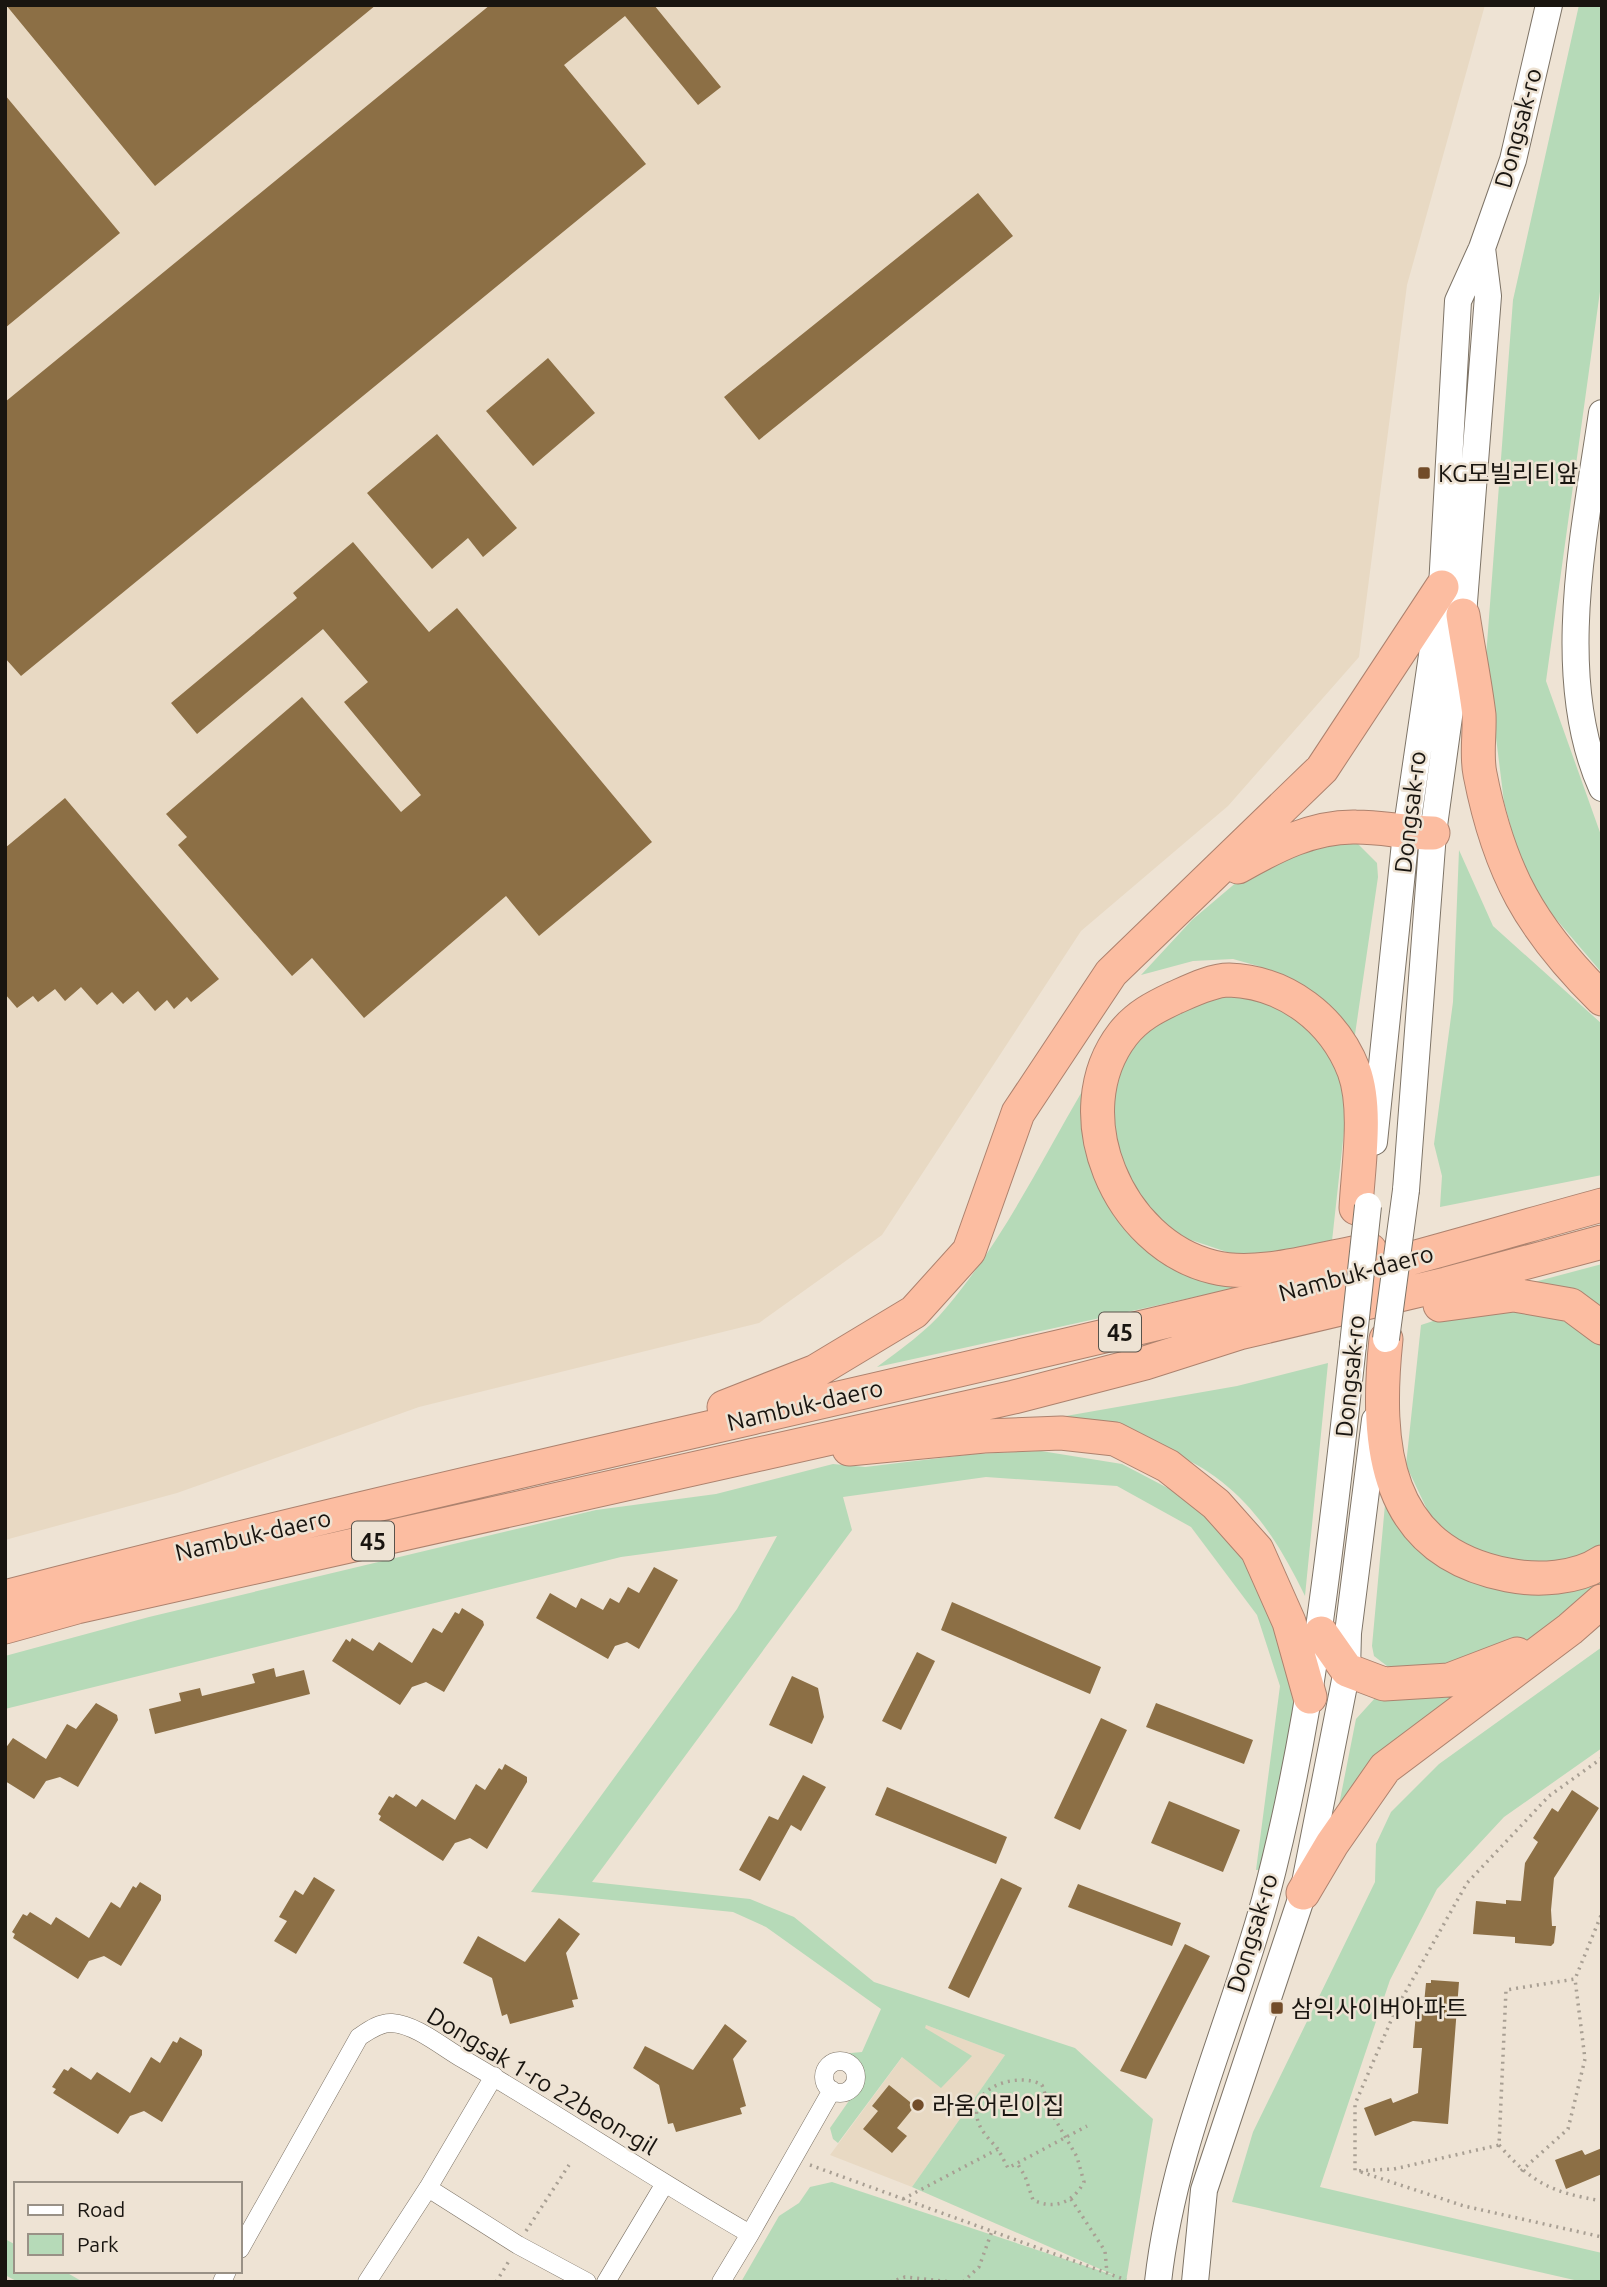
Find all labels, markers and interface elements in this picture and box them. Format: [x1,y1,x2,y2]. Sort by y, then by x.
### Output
street label: Dongsak-ro [1489,65,1547,191]
place label: KG모빌리티앞 [1438,460,1578,487]
marker: KG모빌리티앞 [1416,465,1432,481]
street label: Dongsak-ro [1389,749,1431,875]
street label: Nambuk-daero [1276,1239,1436,1307]
road number: 45 [1099,1312,1141,1352]
street label: Dongsak-ro [1330,1313,1370,1439]
street label: Nambuk-daero [724,1374,886,1436]
street label: Nambuk-daero [172,1504,334,1566]
road number: 45 [352,1522,394,1560]
street label: Dongsak-ro [1221,1870,1283,1996]
place label: 삼익사이버아파트 [1291,1995,1468,2022]
marker: 삼익사이버아파트 [1269,2000,1285,2016]
street label: Dongsak 1-ro 22beon-gil [422,2002,662,2160]
place label: 라움어린이집 [932,2092,1064,2119]
marker: 라움어린이집 [910,2097,926,2113]
legend [14,2182,242,2273]
text: Road [77,2197,125,2221]
text: Park [77,2232,119,2256]

